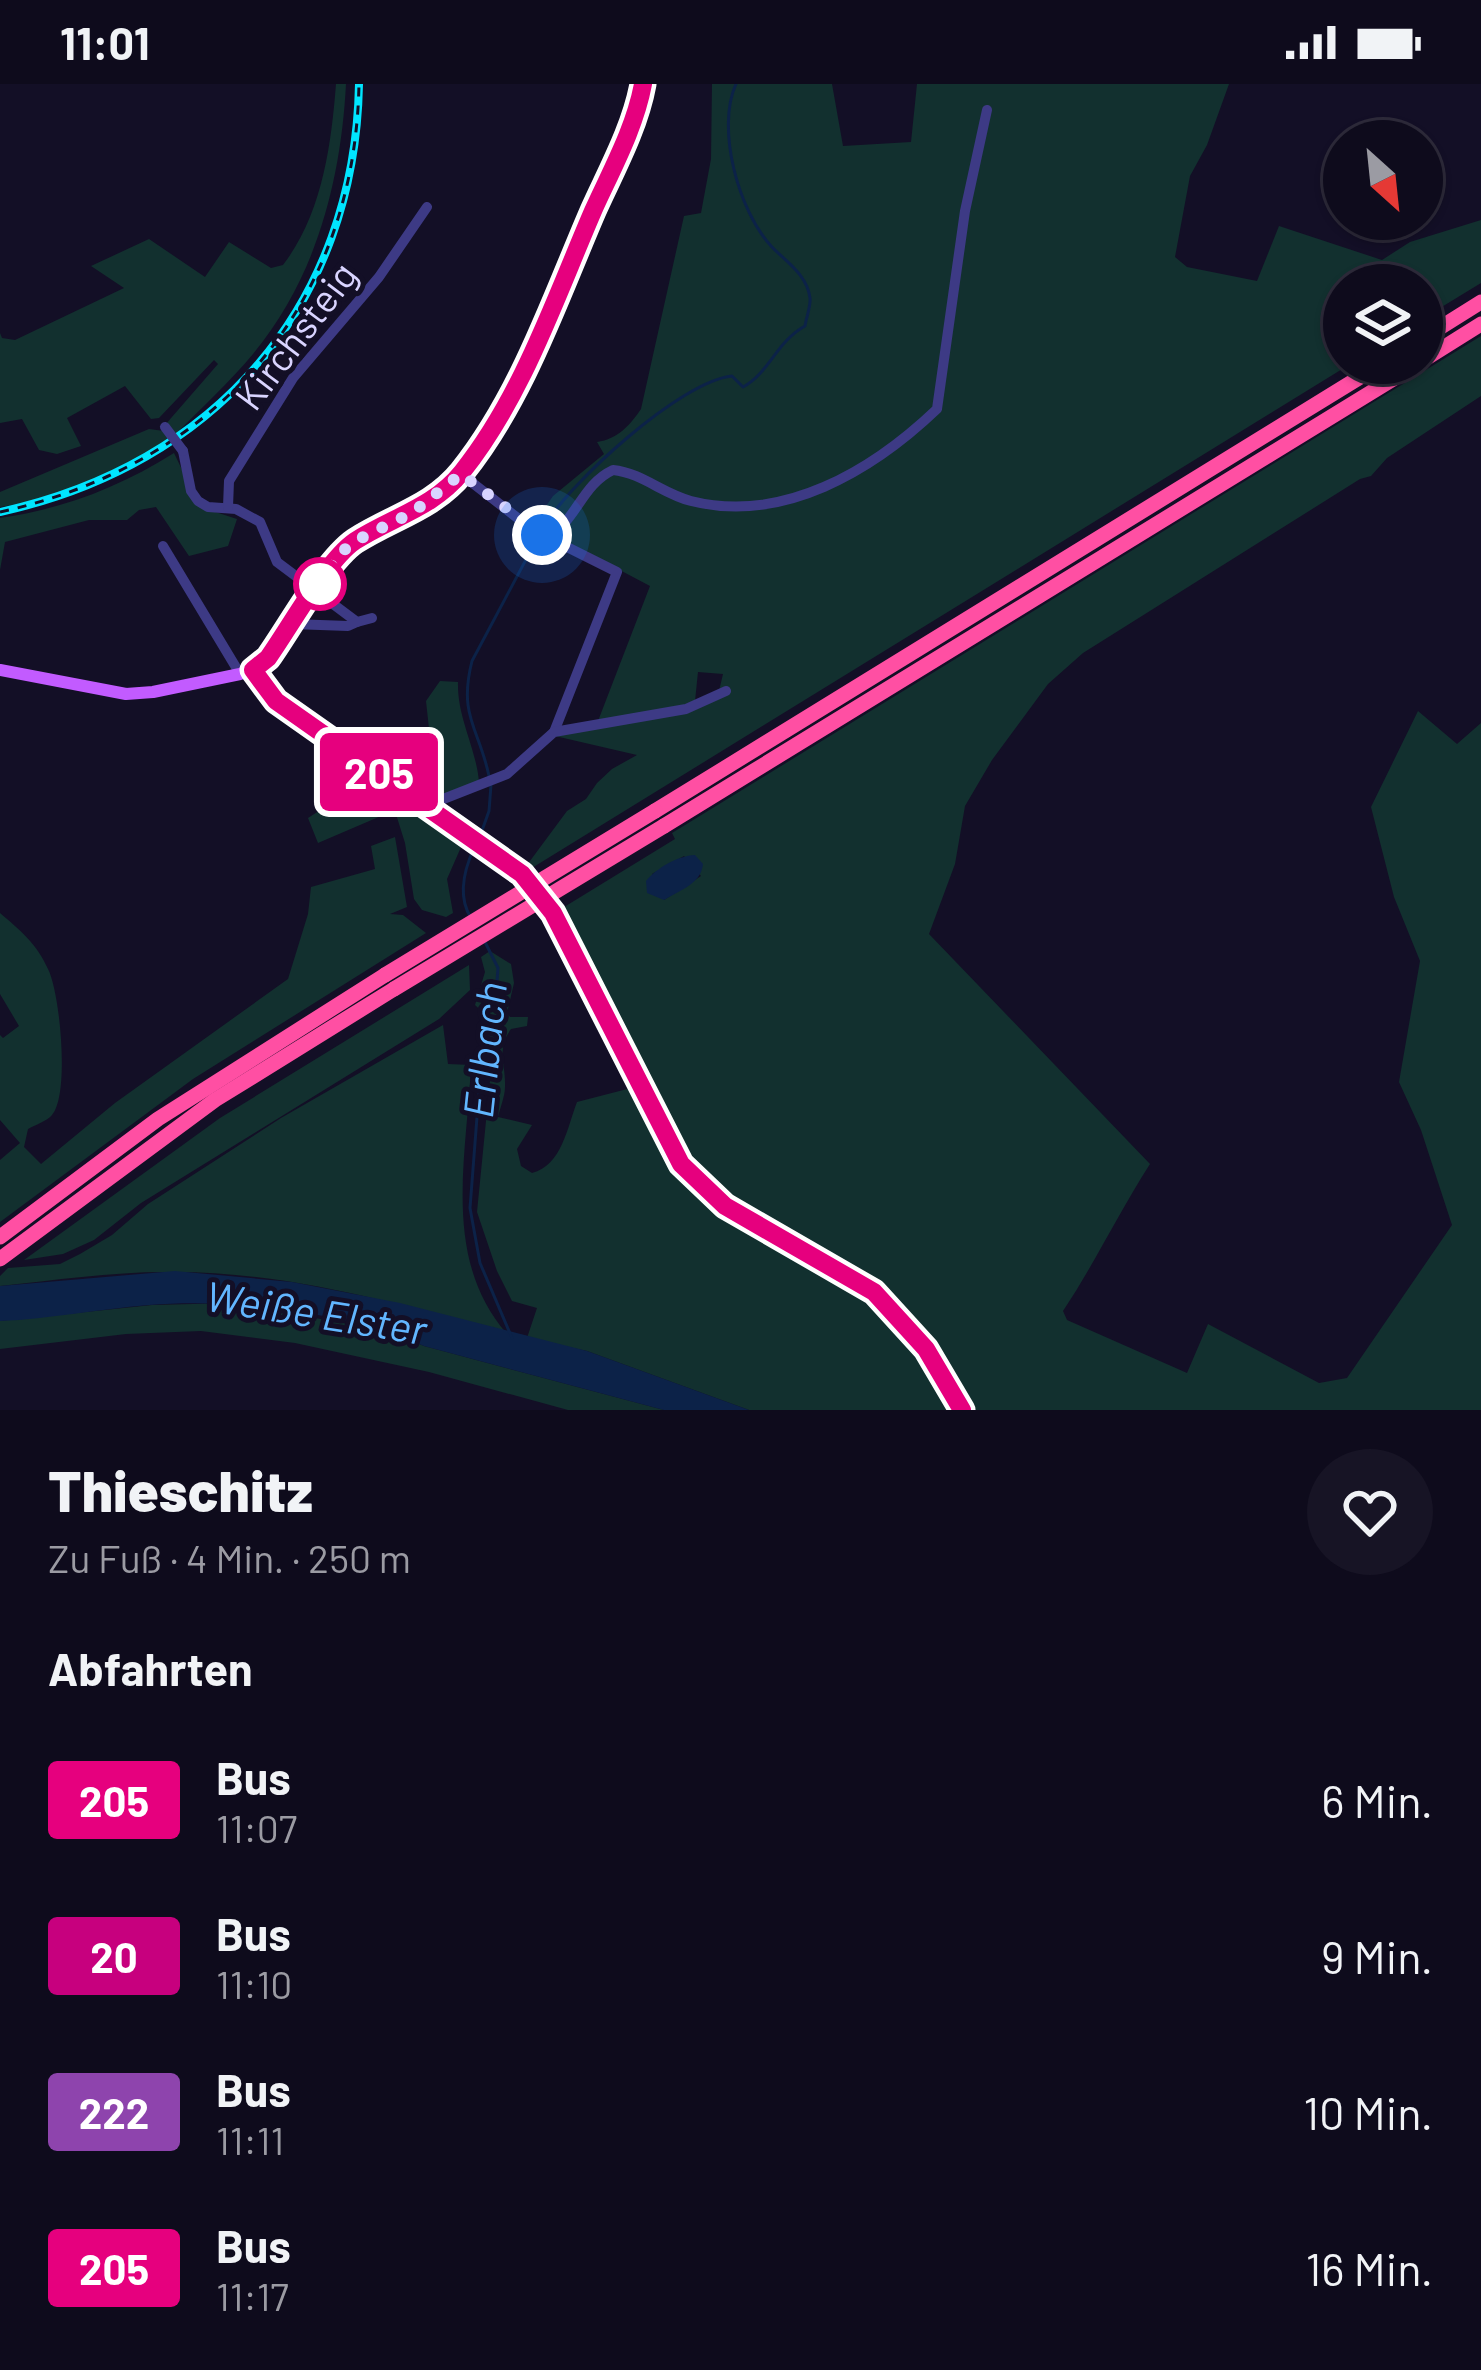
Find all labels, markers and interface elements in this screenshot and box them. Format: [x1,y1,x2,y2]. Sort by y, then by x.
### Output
text: 11:01 [60,15,150,69]
north arrow [1323,120,1443,240]
map controls [1323,120,1443,384]
street label: Kirchsteig [224,252,366,418]
button: layers [1323,264,1443,384]
your location [512,505,572,565]
unlabelled marker [295,559,345,609]
line badge: 205 [310,733,448,811]
text: 205 [344,747,414,797]
water label: Erlbach [451,979,515,1120]
water label: Weiße Elster [202,1269,431,1353]
button: heart [1307,1449,1433,1575]
text: Thieschitz [48,1455,313,1523]
text: Zu Fuß · 4 Min. · 250 m [48,1534,411,1581]
text: Abfahrten [48,1641,253,1695]
text: Bus [216,1750,291,1804]
text: 6 Min. [1321,1773,1433,1827]
text: 205 [79,1775,149,1825]
text: 11:07 [216,1804,297,1851]
text: Bus [216,1906,291,1960]
text: 9 Min. [1321,1929,1433,1983]
text: 20 [90,1931,138,1981]
text: 11:10 [216,1960,292,2007]
text: Bus [216,2062,291,2116]
text: 10 Min. [1303,2085,1433,2139]
text: 222 [79,2087,149,2137]
text: 11:11 [216,2116,284,2163]
text: Bus [216,2218,291,2272]
text: 16 Min. [1306,2241,1433,2295]
text: 205 [79,2243,149,2293]
text: 11:17 [216,2272,289,2319]

